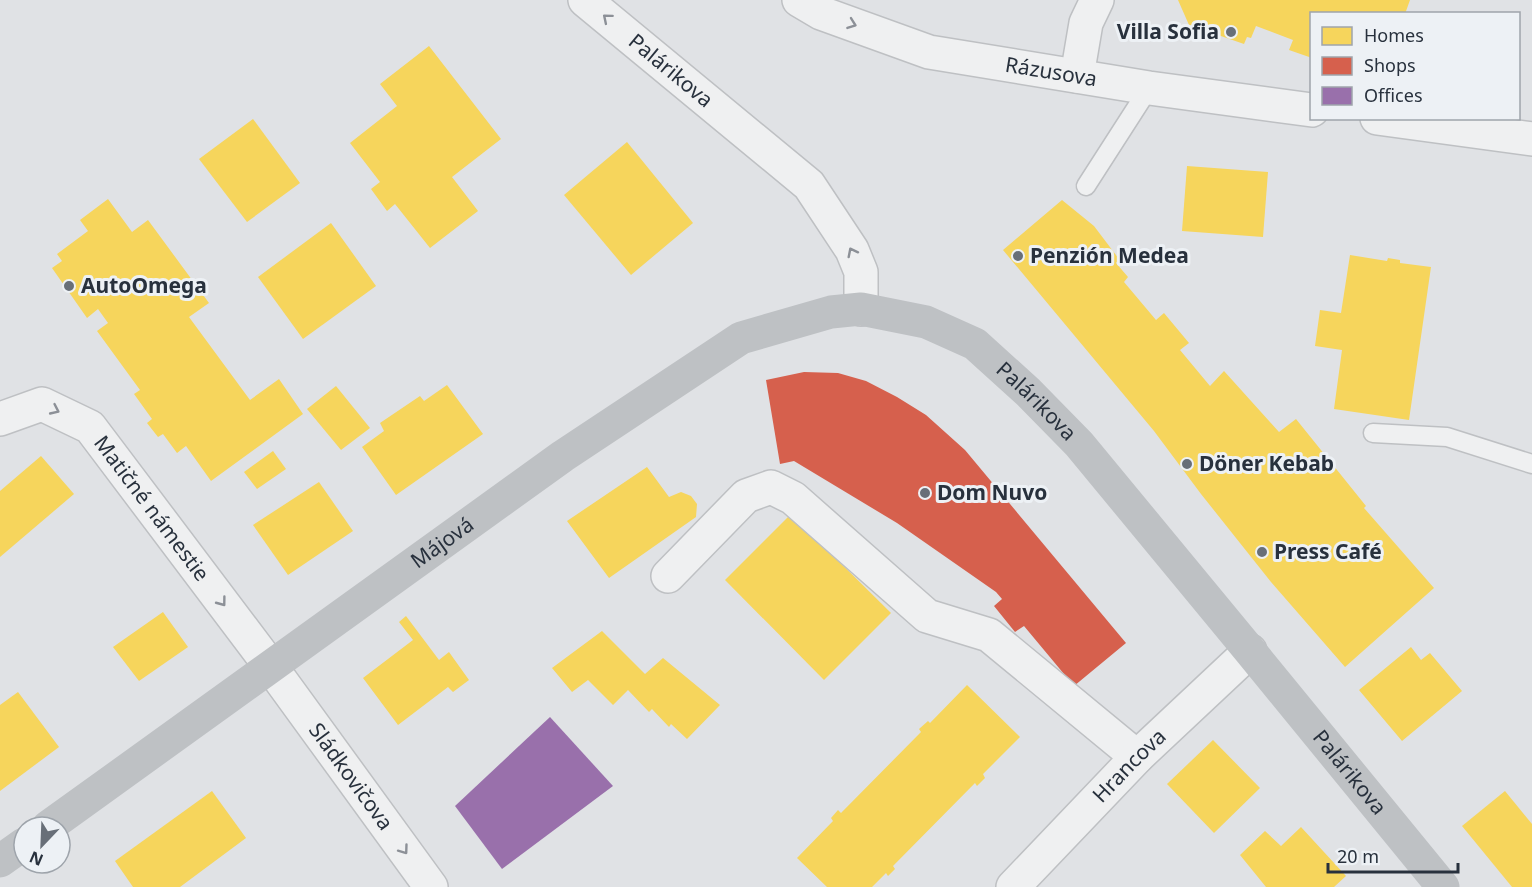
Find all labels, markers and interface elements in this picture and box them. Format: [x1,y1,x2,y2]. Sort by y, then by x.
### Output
legend [1310,12,1520,120]
one-way arrow [603,14,614,25]
one-way arrow [846,17,857,29]
place label: Villa Sofia [1117,17,1219,45]
text: Homes [1364,23,1424,47]
marker: Villa Sofia [1224,25,1238,39]
street label: Palárikova [623,27,719,113]
street label: Rázusova [1003,50,1099,92]
text: Shops [1364,53,1416,77]
text: Offices [1364,83,1423,107]
place label: Penzión Medea [1030,241,1189,269]
one-way arrow [848,248,859,258]
marker: Penzión Medea [1011,249,1025,263]
place label: AutoOmega [81,271,207,299]
marker: AutoOmega [62,279,76,293]
street label: Palárikova [991,355,1083,446]
one-way arrow [48,403,59,415]
street label: Matičné námestie [88,429,216,586]
place label: Döner Kebab [1199,449,1334,477]
marker: Döner Kebab [1180,457,1194,471]
place label: Dom Nuvo [937,478,1047,506]
marker: Dom Nuvo [918,486,932,500]
street label: Májová [405,510,479,574]
place label: Press Café [1274,537,1382,565]
marker: Press Café [1255,545,1269,559]
one-way arrow [214,595,225,606]
street label: Sládkovičova [303,717,400,835]
street label: Hrancova [1086,722,1171,808]
street label: Palárikova [1307,724,1393,820]
north arrow [12,815,72,875]
scale bar [1328,836,1458,874]
one-way arrow [397,844,408,855]
text: 20 m [1337,844,1379,868]
text: N [26,846,46,871]

